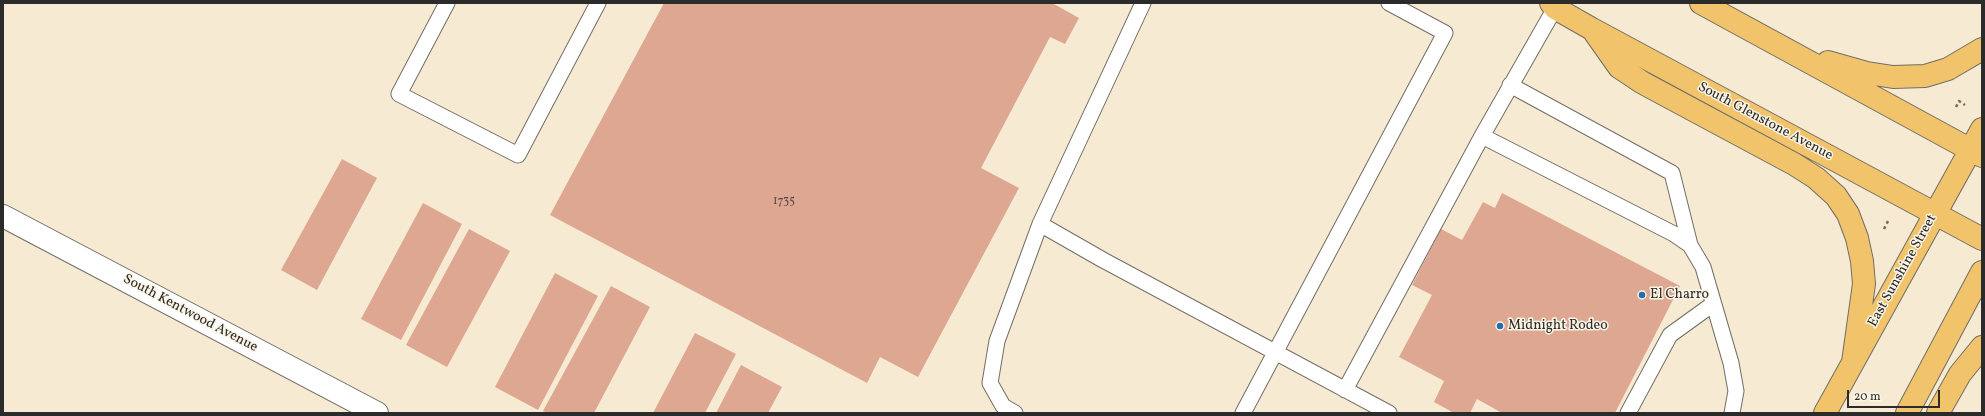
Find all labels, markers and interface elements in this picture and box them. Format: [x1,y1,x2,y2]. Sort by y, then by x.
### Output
street label: South Glenstone Avenue [1695,79,1835,165]
house number: 1735 [773,195,795,209]
street label: East Sunshine Street [1865,212,1941,330]
street label: South Kentwood Avenue [120,271,260,357]
place label: El Charro [1650,287,1709,303]
marker: El Charro [1637,290,1647,300]
place label: Midnight Rodeo [1508,318,1608,334]
marker: Midnight Rodeo [1495,321,1505,331]
scale bar [1849,382,1942,408]
text: 20 m [1854,389,1881,405]

